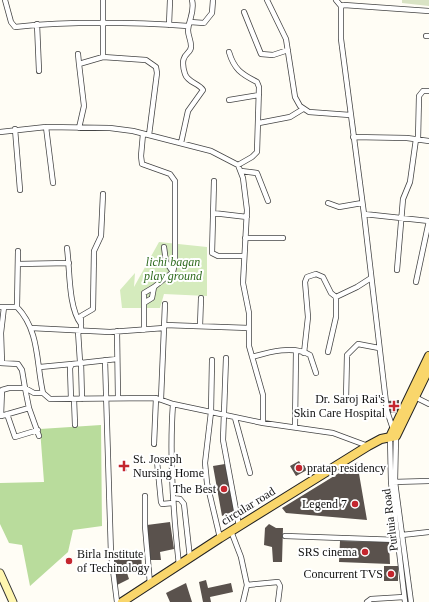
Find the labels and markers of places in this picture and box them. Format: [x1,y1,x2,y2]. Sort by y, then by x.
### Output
place label: Dr. Saroj Rai's Skin Care Hospital [294,392,386,420]
marker: Dr. Saroj Rai's Skin Care Hospital [388,400,400,412]
place label: St. Joseph Nursing Home [133,452,204,480]
marker: St. Joseph Nursing Home [118,460,130,472]
place label: pratap residency [307,461,386,475]
marker: pratap residency [294,463,304,473]
place label: The Best [173,482,217,496]
marker: The Best [219,484,229,494]
place label: Legend 7 [302,497,347,511]
marker: Legend 7 [350,499,360,509]
place label: SRS cinema [298,545,358,559]
place label: Birla Institute of Techinology [77,547,150,575]
marker: SRS cinema [360,547,370,557]
marker: Birla Institute of Techinology [64,556,74,566]
place label: Concurrent TVS [304,567,383,581]
marker: Concurrent TVS [386,569,396,579]

